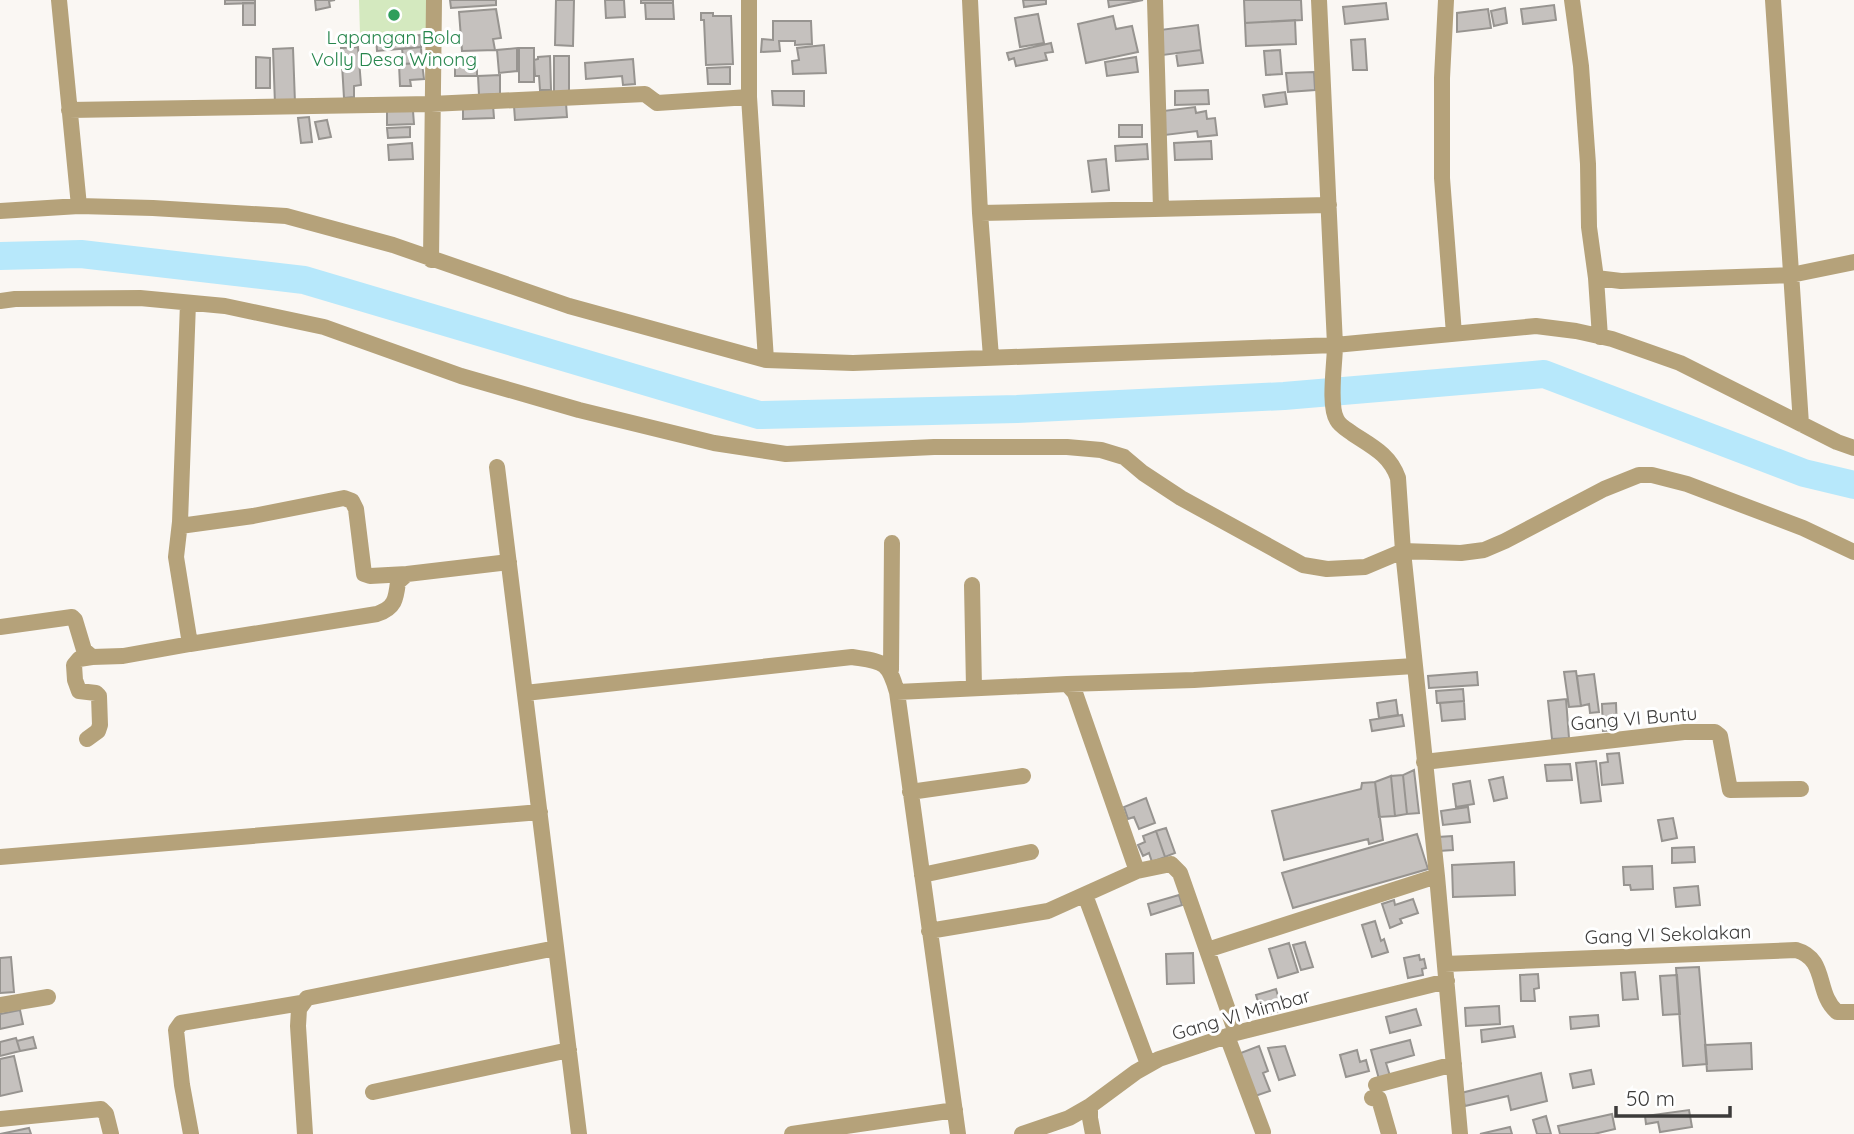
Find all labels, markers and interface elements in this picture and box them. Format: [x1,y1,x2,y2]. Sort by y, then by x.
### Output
marker: Lapangan Bola Volly Desa Winong [386,7,402,23]
place label: Lapangan Bola Volly Desa Winong [311,25,477,71]
street label: Gang VI Buntu [1570,701,1698,735]
street label: Gang VI Sekolakan [1584,919,1752,949]
street label: Gang VI Mimbar [1169,983,1314,1045]
scale bar [1616,1074,1730,1118]
text: 50 m [1626,1085,1675,1111]

